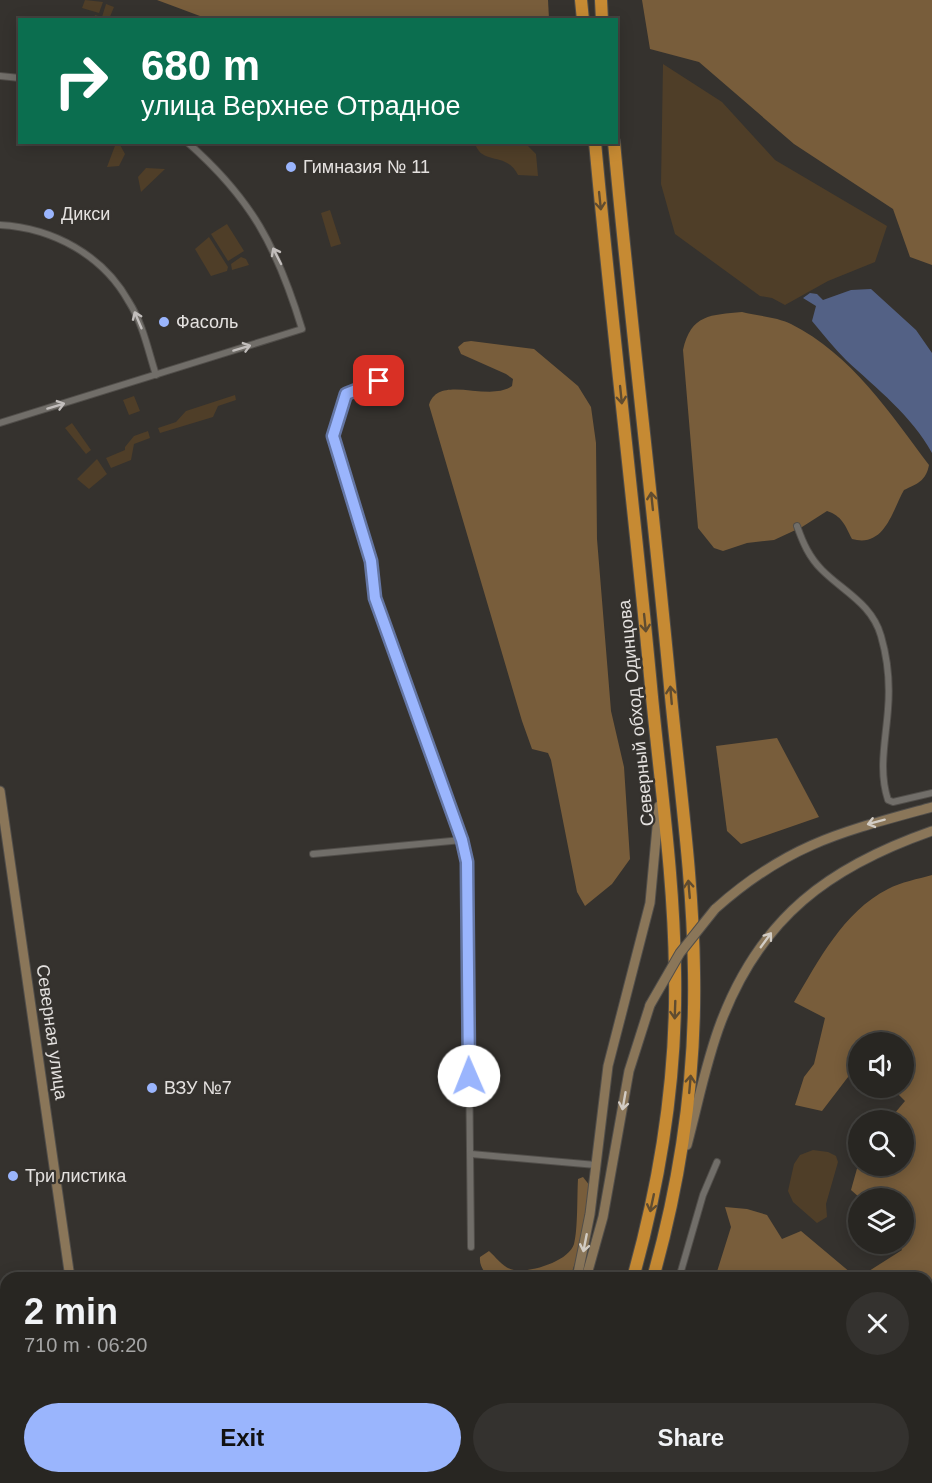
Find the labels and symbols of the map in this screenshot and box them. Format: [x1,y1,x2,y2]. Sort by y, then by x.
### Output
place label: Гимназия № 11 [303,157,430,177]
marker: Гимназия № 11 [284,160,298,174]
one-way arrow [595,190,606,210]
place label: Дикси [61,204,110,224]
marker: Дикси [42,207,56,221]
one-way arrow [271,247,282,265]
one-way arrow [132,311,143,329]
place label: Фасоль [176,312,238,332]
marker: Фасоль [157,315,171,329]
one-way arrow [232,342,251,353]
pin [353,355,404,406]
one-way arrow [616,384,627,404]
one-way arrow [46,400,65,411]
one-way arrow [646,491,657,511]
street label: Северный обход Одинцова [614,598,658,827]
one-way arrow [640,613,651,632]
one-way arrow [665,685,676,705]
one-way arrow [866,817,885,828]
one-way arrow [684,879,695,899]
one-way arrow [759,933,772,949]
street label: Северная улица [33,963,72,1102]
one-way arrow [669,999,681,1019]
position arrow [437,1044,501,1108]
one-way arrow [685,1074,696,1094]
place label: ВЗУ №7 [164,1078,232,1098]
marker: ВЗУ №7 [145,1081,159,1095]
one-way arrow [618,1091,629,1111]
place label: Три листика [25,1166,127,1186]
marker: Три листика [6,1169,20,1183]
one-way arrow [646,1193,657,1212]
one-way arrow [579,1232,590,1252]

